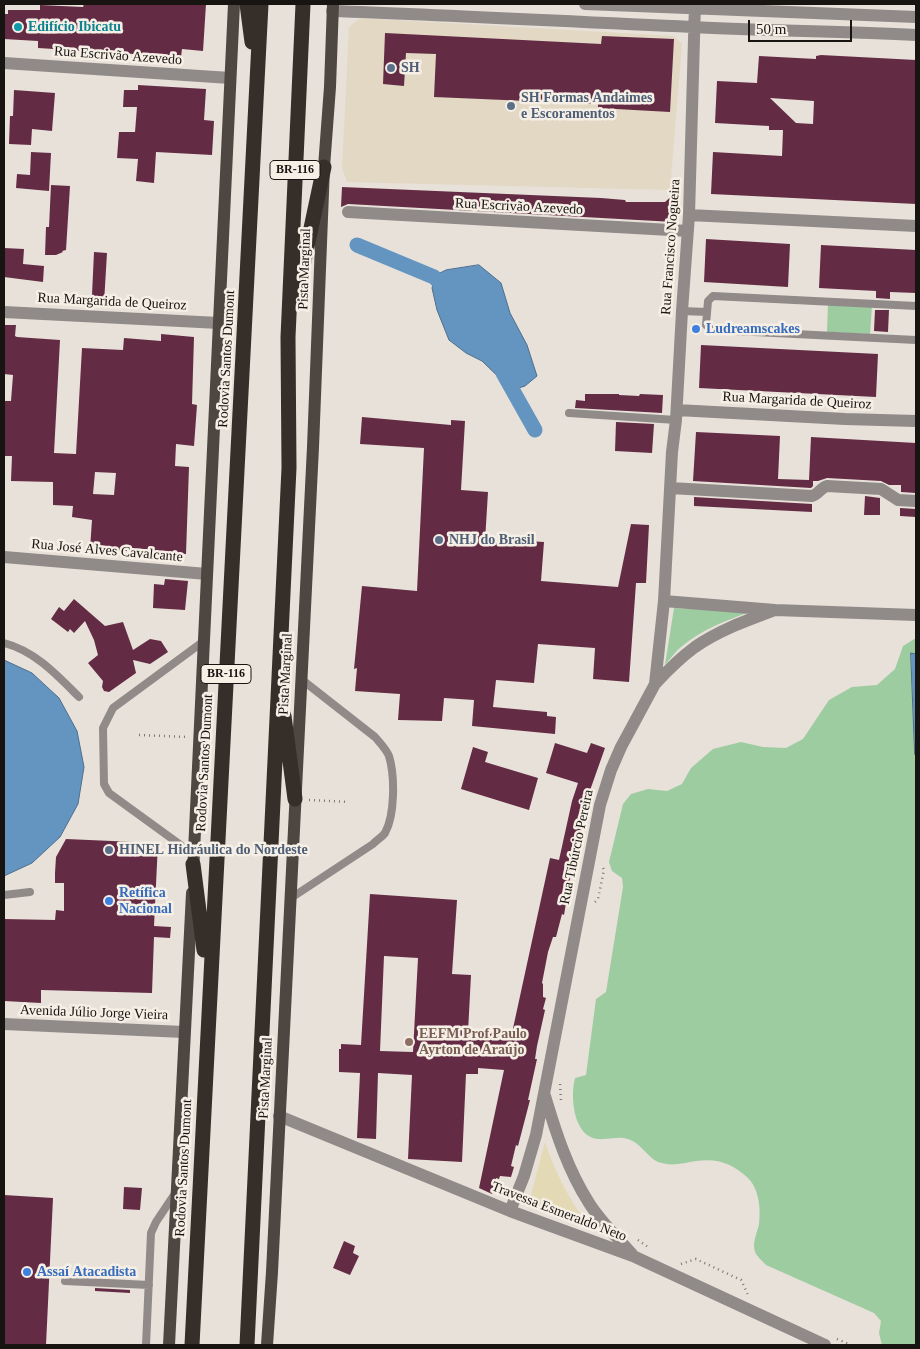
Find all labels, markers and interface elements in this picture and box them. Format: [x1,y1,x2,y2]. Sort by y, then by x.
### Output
scale bar [750,10,854,42]
place label: Edifício Ibicatu [28,19,121,35]
marker: Edifício Ibicatu [12,21,24,33]
text: 50 m [756,21,786,37]
street label: Rua Escrivão Azevedo [53,43,183,69]
place label: SH [401,60,420,76]
marker: SH [385,62,397,74]
place label: SH Formas Andaimes e Escoramentos [521,90,652,122]
marker: SH Formas Andaimes e Escoramentos [505,100,517,112]
road number: BR-116 [270,160,320,180]
street label: Rua Francisco Nogueira [658,179,684,315]
street label: Rua Escrivão Azevedo [455,195,583,219]
street label: Pista Marginal [295,228,315,310]
street label: Rua Margarida de Queiroz [37,290,187,314]
street label: Rodovia Santos Dumont [215,290,239,428]
place label: Ludreamscakes [706,321,800,337]
marker: Ludreamscakes [690,323,702,335]
street label: Rua Margarida de Queiroz [722,389,872,413]
place label: NHJ do Brasil [449,532,535,548]
marker: NHJ do Brasil [433,534,445,546]
street label: Rua José Alves Cavalcante [31,536,183,566]
street label: Pista Marginal [275,633,297,715]
road number: BR-116 [201,664,251,684]
street label: Rodovia Santos Dumont [193,694,217,832]
street label: Rua Tibúrcio Pereira [557,788,597,906]
place label: HINEL Hidráulica do Nordeste [119,842,308,858]
marker: HINEL Hidráulica do Nordeste [103,844,115,856]
place label: Retífica Nacional [119,885,172,918]
marker: Retífica Nacional [103,895,115,907]
street label: Avenida Júlio Jorge Vieira [20,1002,168,1024]
place label: EEFM Prof Paulo Ayrton de Araújo [419,1026,527,1058]
marker: EEFM Prof Paulo Ayrton de Araújo [403,1036,415,1048]
street label: Pista Marginal [255,1037,277,1119]
street label: Rodovia Santos Dumont [172,1099,196,1237]
street label: Travessa Esmeraldo Neto [489,1178,629,1246]
place label: Assaí Atacadista [37,1264,136,1280]
marker: Assaí Atacadista [21,1266,33,1278]

